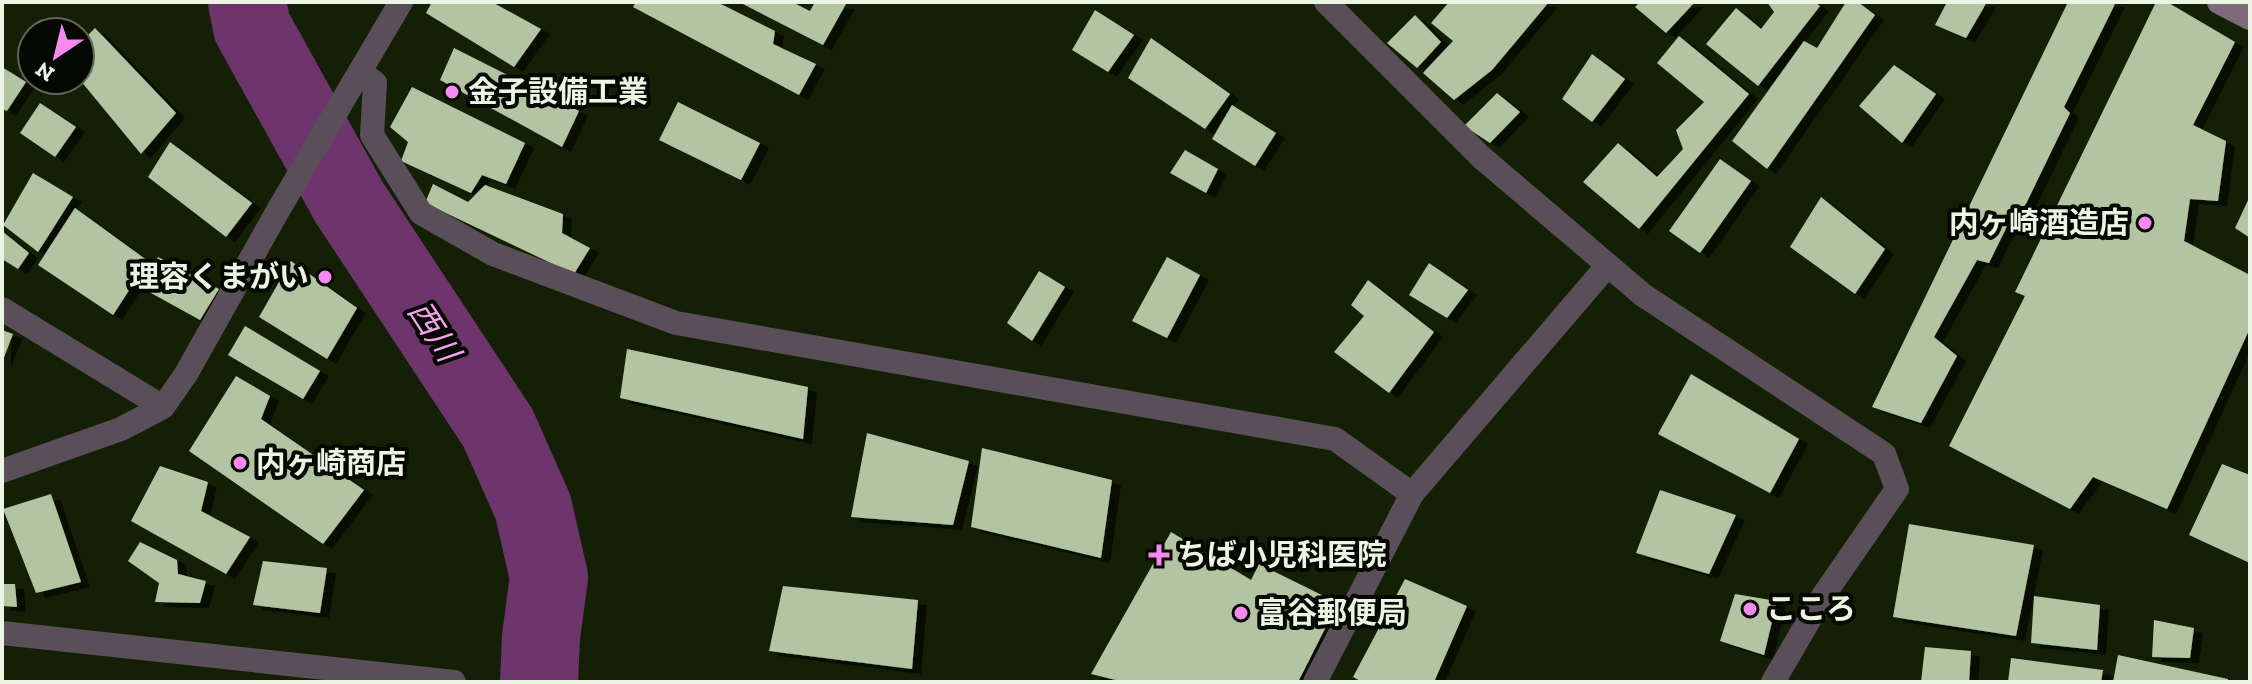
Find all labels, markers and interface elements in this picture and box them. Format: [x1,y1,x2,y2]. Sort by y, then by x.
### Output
north arrow [16,16,96,96]
text: N [30,56,59,88]
place label: 金子設備工業 [468,74,648,110]
marker: 金子設備工業 [443,83,461,101]
place label: 内ヶ崎酒造店 [1949,205,2129,241]
marker: 内ヶ崎酒造店 [2136,214,2154,232]
place label: 理容くまがい [129,259,309,295]
marker: 理容くまがい [316,268,334,286]
water label: 西川 [401,294,469,371]
place label: 内ヶ崎商店 [256,445,406,481]
marker: 内ヶ崎商店 [231,454,249,472]
place label: ちば小児科医院 [1177,537,1387,573]
marker: ちば小児科医院 [1148,544,1170,566]
place label: こころ [1766,591,1856,627]
place label: 富谷郵便局 [1257,595,1407,631]
marker: こころ [1741,600,1759,618]
marker: 富谷郵便局 [1232,604,1250,622]

